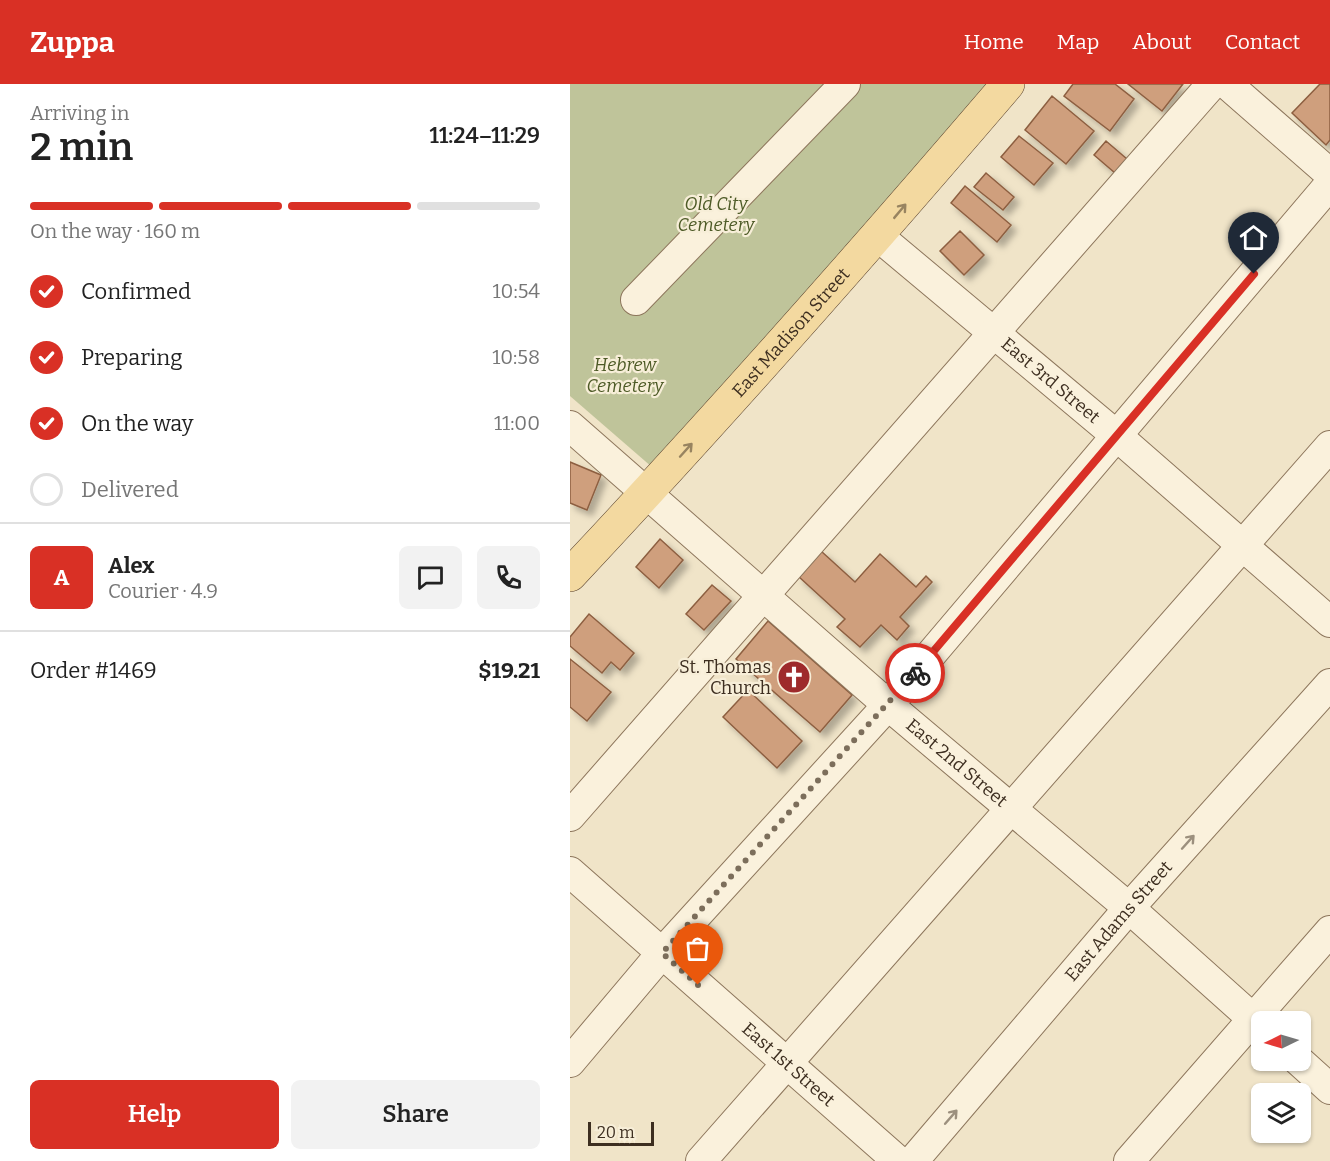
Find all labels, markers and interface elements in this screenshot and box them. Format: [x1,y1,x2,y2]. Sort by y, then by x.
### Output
text: Zuppa [30,26,114,59]
text: Home [964,29,1024,55]
text: Map [1057,29,1099,55]
text: About [1132,29,1192,55]
text: Contact [1225,29,1300,55]
text: Arriving in [30,101,129,125]
text: 11:24–11:29 [430,122,540,149]
text: 2 min [30,124,133,170]
park label: Old City Cemetery [678,193,755,236]
one-way arrow [893,204,907,219]
pin [1228,212,1279,274]
text: On the way · 160 m [30,219,200,243]
icon: home [1237,221,1270,254]
street label: East Madison Street [728,263,855,402]
icon: check [30,275,63,308]
text: Confirmed [81,278,191,305]
text: 10:54 [492,279,540,303]
street label: East 3rd Street [997,333,1105,428]
icon: check [30,341,63,374]
text: Preparing [81,344,183,371]
text: 10:58 [492,345,540,369]
park label: Hebrew Cemetery [587,354,664,397]
icon: check [30,407,63,440]
text: On the way [81,410,193,437]
text: 11:00 [494,411,540,435]
one-way arrow [679,443,693,458]
text: Delivered [81,476,179,503]
button: chat [399,546,462,609]
button: phone [477,546,540,609]
text: Alex [108,552,154,579]
text: A [54,564,69,591]
text: Courier · 4.9 [108,579,218,603]
courier [885,643,945,703]
place label: St. Thomas Church [679,656,771,699]
text: Order #1469 [30,657,157,684]
text: $19.21 [478,657,540,684]
icon: bike [899,657,932,690]
church icon: St. Thomas Church [776,659,812,695]
street label: East 2nd Street [902,714,1012,812]
one-way arrow [1181,835,1195,850]
street label: East Adams Street [1060,856,1177,986]
pin [672,923,723,985]
icon: bag [681,932,714,965]
north arrow [1251,1011,1311,1071]
map controls [1251,1011,1311,1143]
street label: East 1st Street [737,1018,840,1111]
button: Help [30,1080,279,1149]
button: Share [291,1080,540,1149]
button: layers [1251,1083,1311,1143]
one-way arrow [944,1109,957,1125]
scale bar [588,1119,654,1146]
text: 20 m [597,1123,634,1142]

